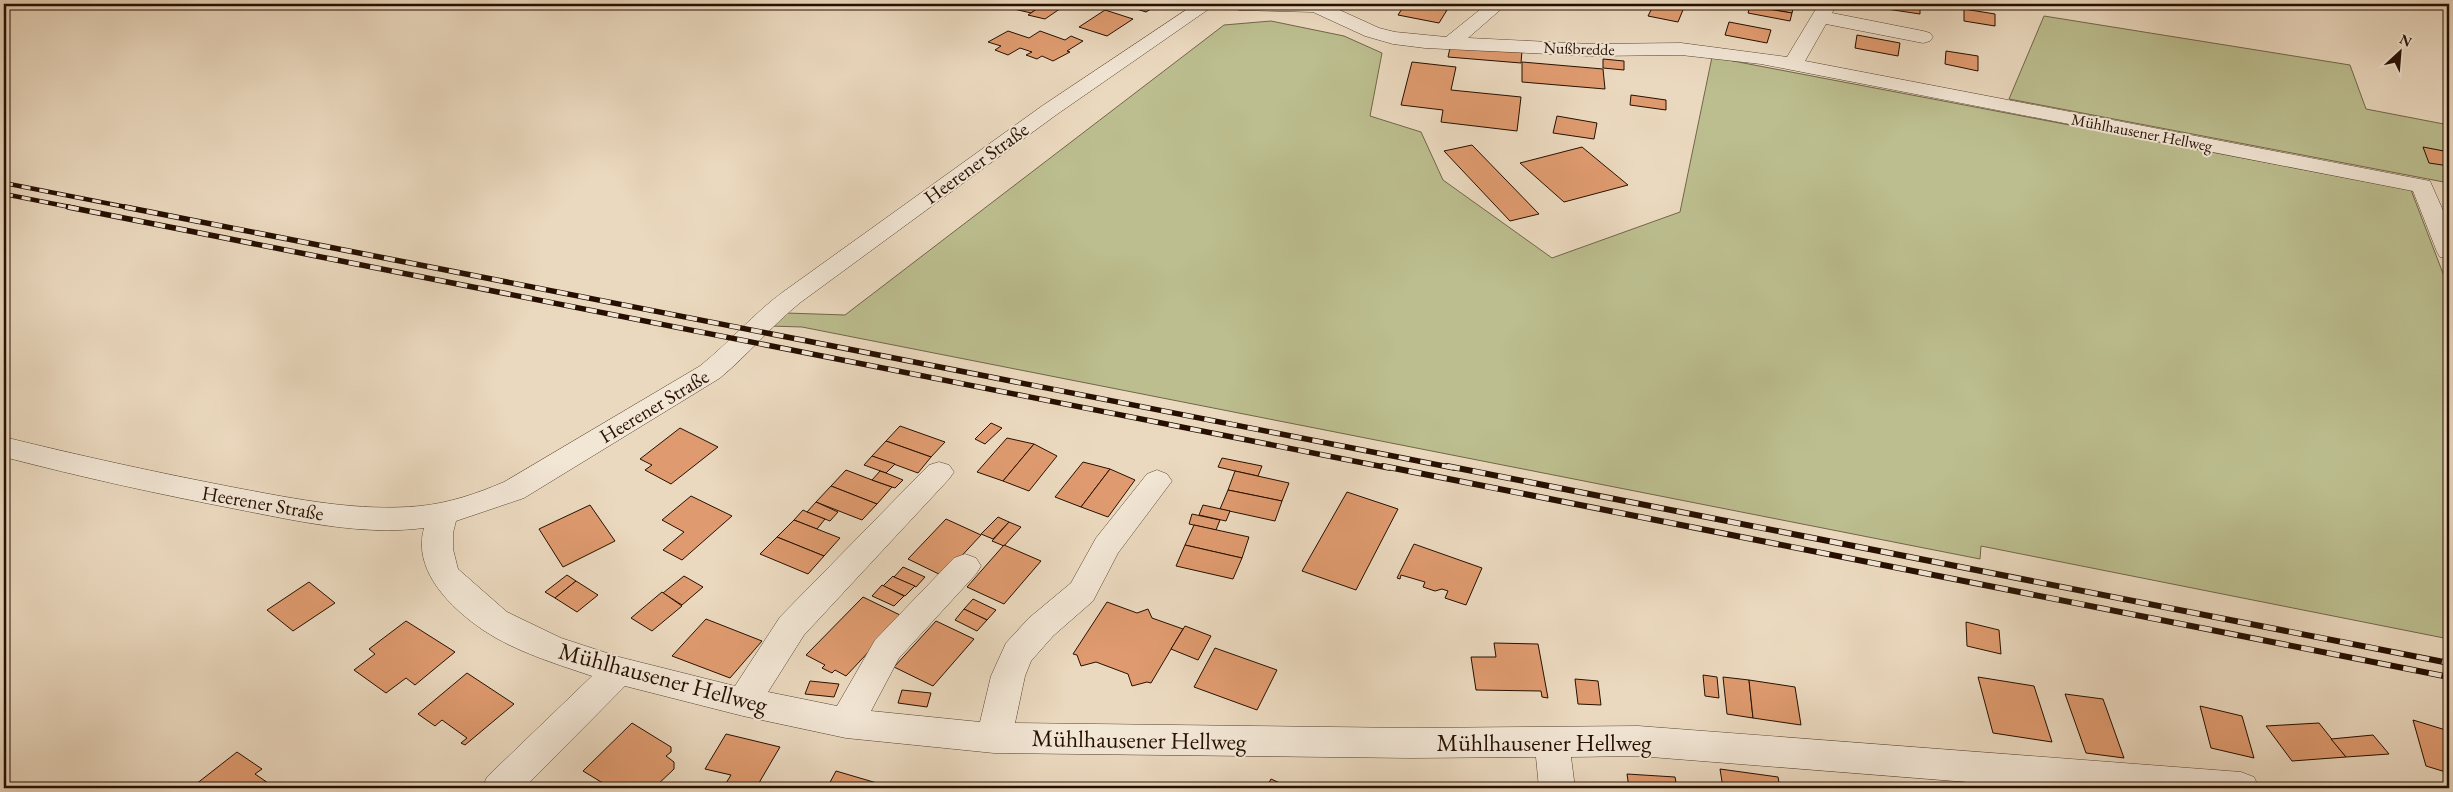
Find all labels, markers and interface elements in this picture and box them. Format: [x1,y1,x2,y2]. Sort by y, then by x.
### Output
north arrow [2376,28,2426,78]
text: N [2397,30,2415,51]
street label: Nußbredde [1543,37,1615,60]
street label: Mühlhausener Hellweg [2070,109,2215,157]
street label: Heerener Straße [919,116,1034,210]
street label: Heerener Straße [594,363,714,449]
street label: Heerener Straße [200,479,326,527]
street label: Mühlhausener Hellweg [555,635,771,720]
street label: Mühlhausener Hellweg [1031,722,1247,757]
street label: Mühlhausener Hellweg [1437,727,1652,758]

